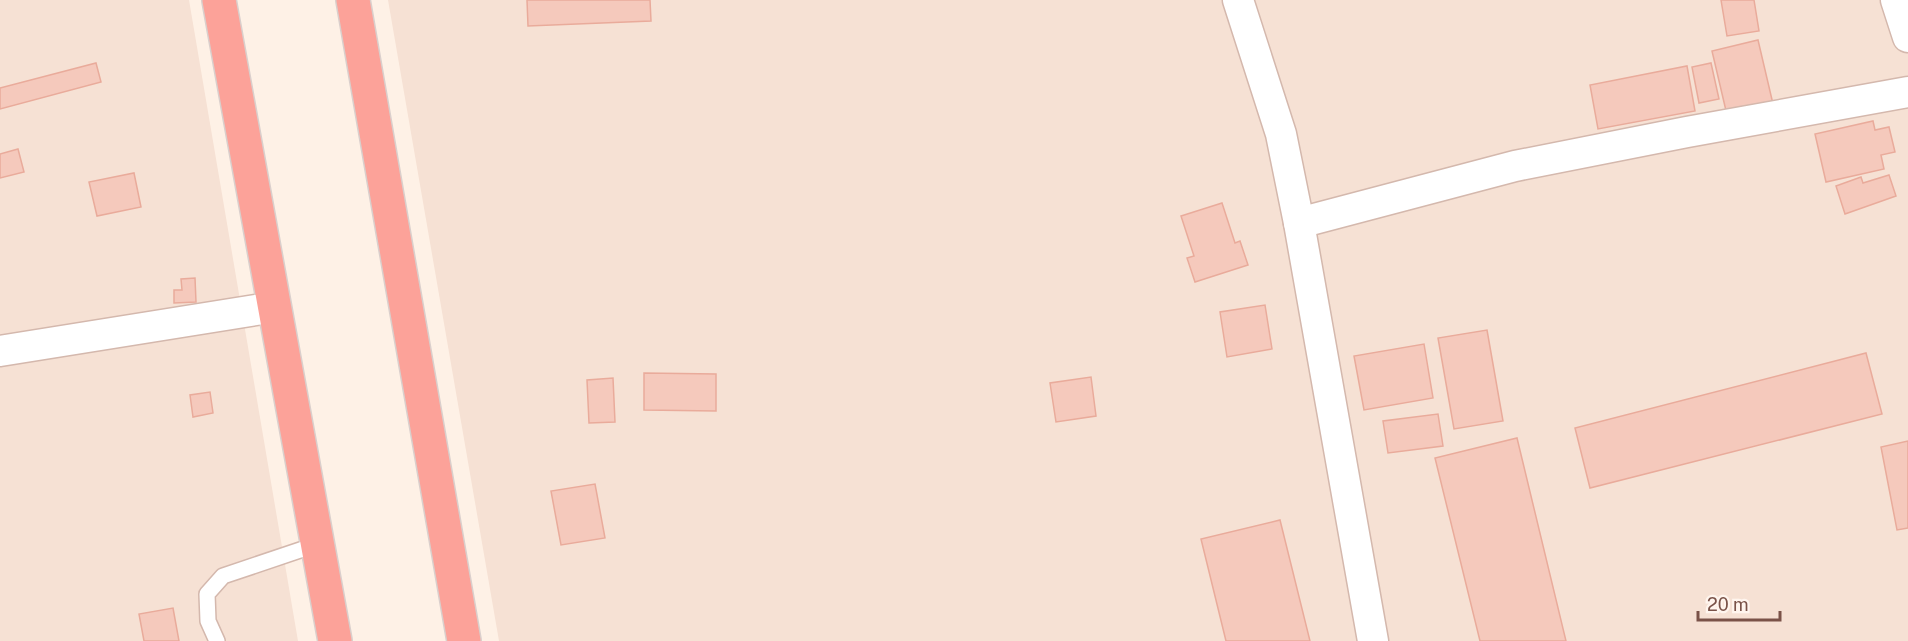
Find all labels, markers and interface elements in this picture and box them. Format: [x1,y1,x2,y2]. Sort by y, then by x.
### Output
scale bar [1698,584,1780,622]
text: 20 m [1707,594,1749,615]

